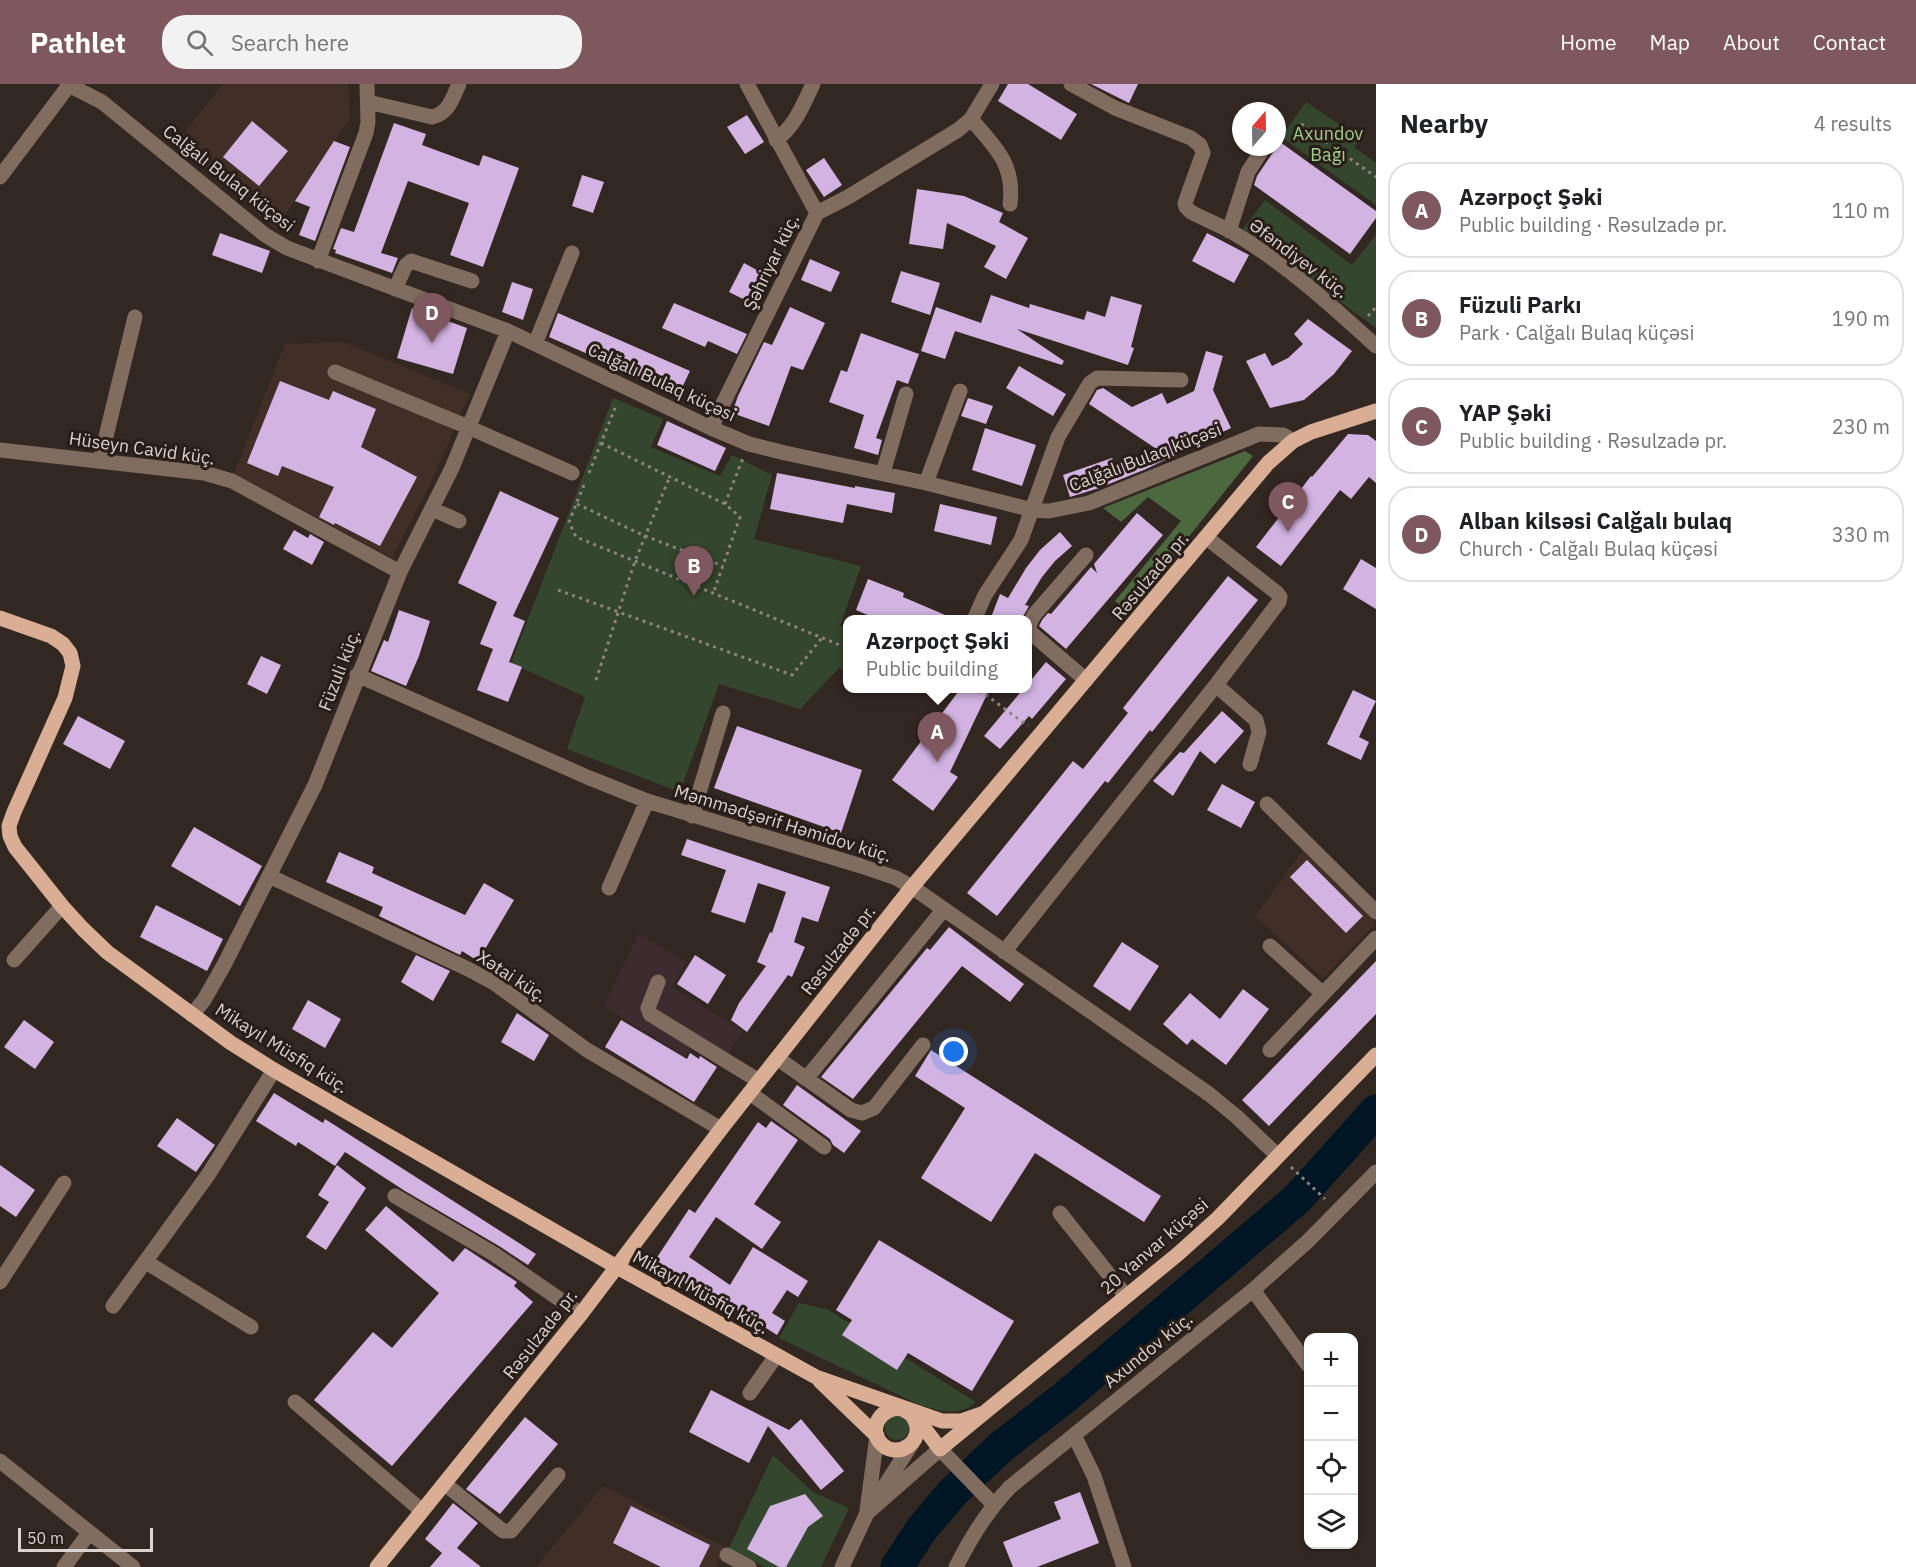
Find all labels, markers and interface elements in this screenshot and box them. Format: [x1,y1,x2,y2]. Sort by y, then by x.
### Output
search box [162,15,582,69]
text: Pathlet [30,24,126,61]
icon: search [183,26,216,59]
text: Search here [231,28,349,57]
text: Home [1560,28,1617,56]
text: Map [1650,28,1690,56]
text: About [1723,28,1780,56]
text: Contact [1813,28,1886,56]
north arrow [1232,102,1286,156]
text: Nearby [1400,106,1488,140]
text: 4 results [1814,110,1892,137]
street label: Calğalı Bulaq küçəsi [158,119,300,237]
park label: Axundov Bağı [1293,122,1363,166]
text: Azərpoçt Şəki [1459,182,1603,211]
text: A [1415,197,1428,224]
text: 110 m [1832,197,1890,224]
street label: Şəhriyar küç. [738,210,804,314]
text: Public building · Rəsulzadə pr. [1459,211,1727,238]
street label: Əfəndiyev küç. [1245,213,1353,303]
text: Füzuli Parkı [1459,290,1582,319]
pin: D [412,294,452,343]
text: B [1415,305,1428,332]
text: 190 m [1832,305,1890,332]
text: Park · Calğalı Bulaq küçəsi [1459,319,1695,346]
street label: Calğalı Bulaq küçəsi [584,338,740,426]
text: YAP Şəki [1459,398,1552,427]
text: C [1415,413,1428,440]
text: 230 m [1832,413,1890,440]
street label: Calğalı Bulaq küçəsi [1066,417,1224,497]
street label: Hüseyn Cavid küç. [68,426,216,470]
text: Public building · Rəsulzadə pr. [1459,427,1727,454]
pin: C [1268,482,1308,532]
text: Alban kilsəsi Calğalı bulaq [1459,506,1732,535]
text: D [1415,521,1428,548]
text: 330 m [1832,521,1890,548]
street label: Rəsulzadə pr. [1106,527,1194,625]
text: Church · Calğalı Bulaq küçəsi [1459,535,1718,562]
pin: B [674,546,714,596]
popup [843,615,1032,693]
street label: Füzuli küç. [313,626,365,714]
text: Azərpoçt Şəki [866,626,1009,655]
text: Public building [866,655,998,682]
pin: A [918,712,956,762]
street label: Məmmədşərif Həmidov küç. [672,779,894,867]
street label: Rəsulzadə pr. [796,900,880,1000]
street label: Xətai küç. [473,945,551,1007]
street label: Mikayıl Müsfiq küç. [211,998,353,1098]
your location [939,1037,968,1066]
street label: 20 Yanvar küçəsi [1095,1193,1213,1299]
street label: Mikayıl Müsfiq küç. [629,1245,773,1339]
street label: Rəsulzadə pr. [498,1284,582,1384]
street label: Axundov küç. [1099,1307,1197,1393]
map controls [1304,1333,1358,1549]
button: + [1304,1333,1358,1387]
button: − [1304,1387,1358,1441]
button: locate [1304,1441,1358,1495]
button: layers [1304,1495,1358,1549]
scale bar [18,1525,153,1552]
text: 50 m [27,1528,64,1548]

